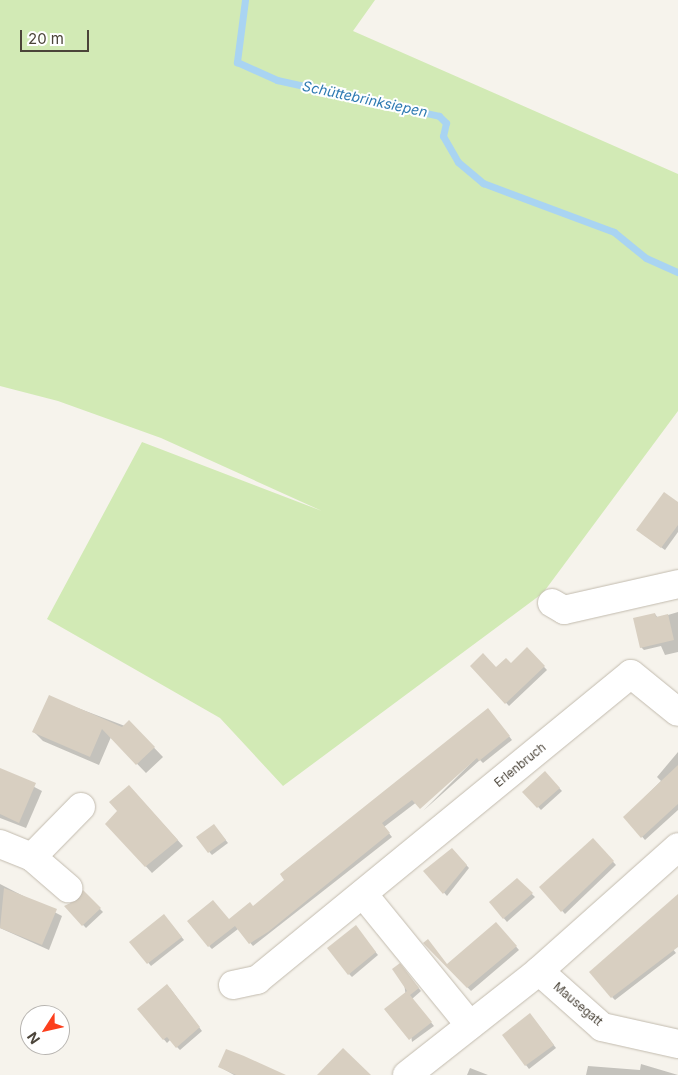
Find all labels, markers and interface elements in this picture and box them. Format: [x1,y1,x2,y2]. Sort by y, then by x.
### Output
scale bar [22,20,91,52]
text: 20 m [28,29,64,48]
water label: Schüttebrinksiepen [301,78,429,120]
street label: Erlenbruch [491,740,549,790]
street label: Mausegatt [551,979,605,1029]
north arrow [20,1005,70,1055]
text: N [23,1029,43,1048]

